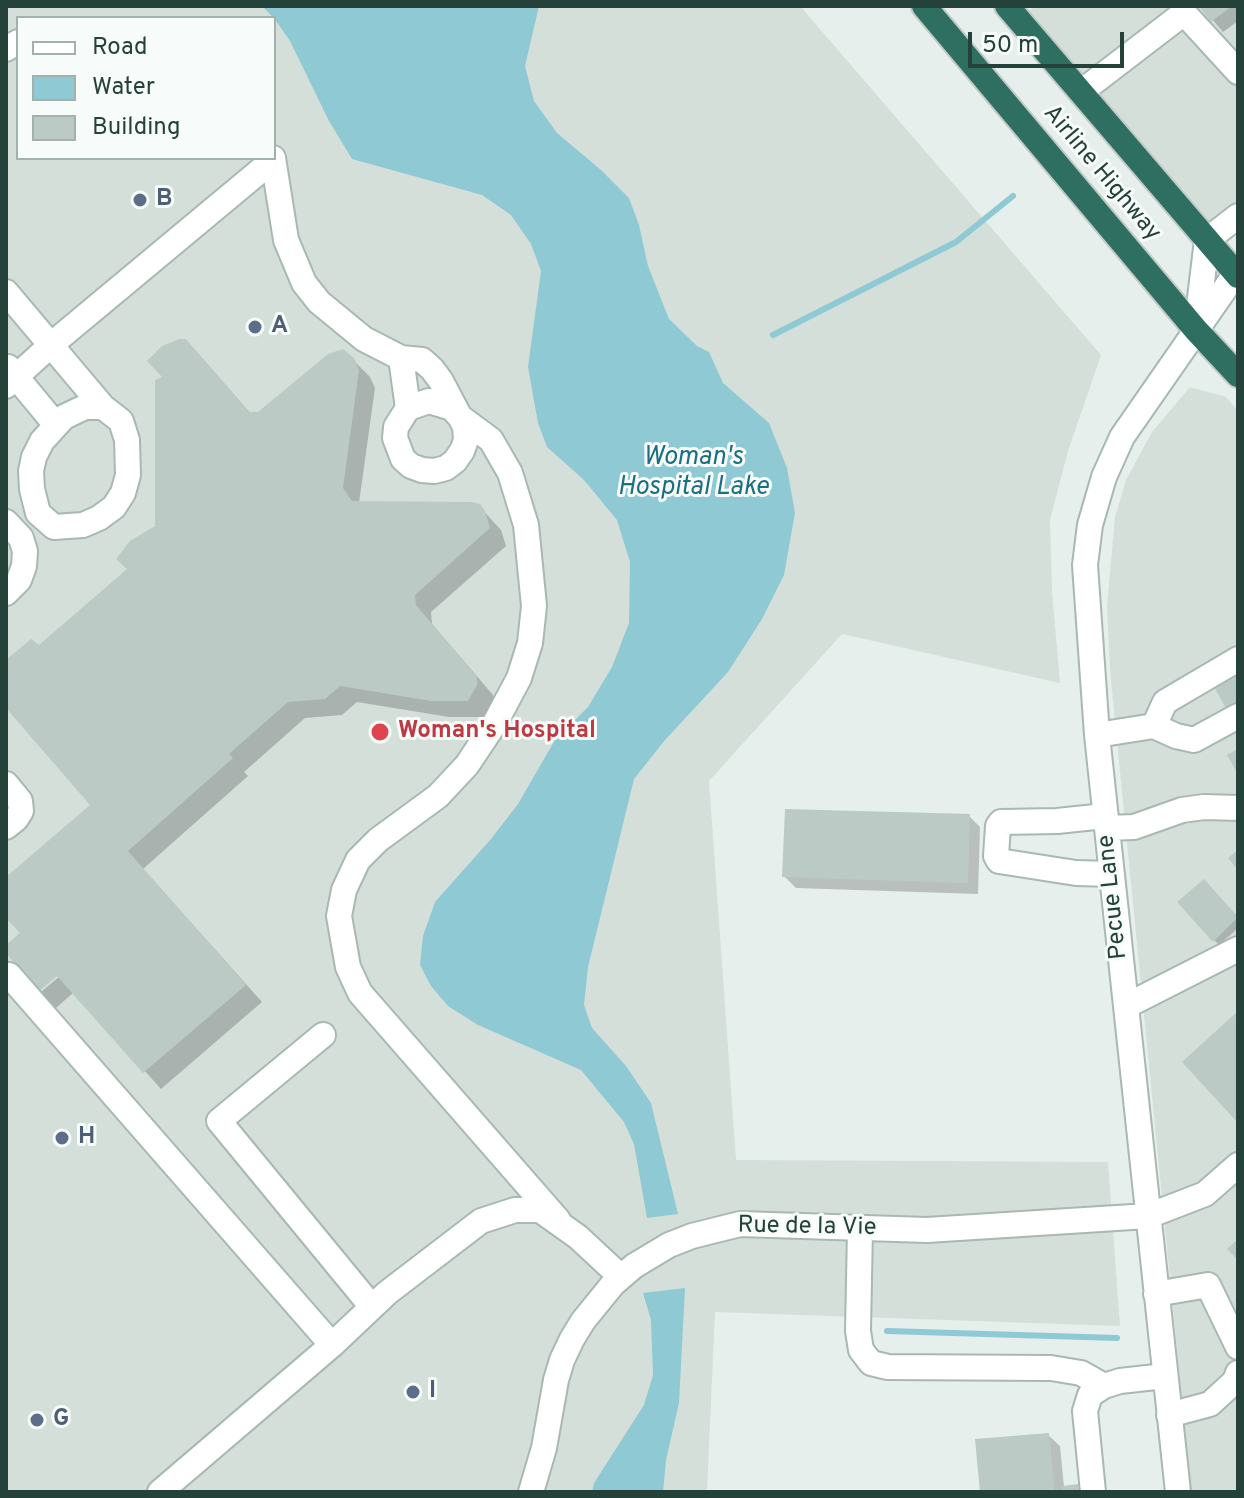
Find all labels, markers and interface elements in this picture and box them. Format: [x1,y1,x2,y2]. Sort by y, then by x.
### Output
legend [16,16,276,160]
scale bar [972,16,1128,66]
text: 50 m [982,31,1038,61]
text: Road [92,33,148,63]
text: Water [92,73,155,103]
street label: Airline Highway [1036,100,1166,248]
text: Building [92,113,181,143]
place label: B [156,186,173,214]
marker: B [131,191,149,209]
place label: A [271,313,288,341]
marker: A [246,318,264,336]
water label: Woman's Hospital Lake [617,443,769,504]
place label: Woman's Hospital [398,718,596,746]
marker: Woman's Hospital [369,721,391,743]
street label: Pecue Lane [1093,833,1135,961]
place label: H [78,1124,95,1152]
marker: H [53,1129,71,1147]
street label: Rue de la Vie [737,1212,877,1244]
place label: I [429,1378,436,1406]
marker: I [404,1383,422,1401]
place label: G [53,1406,69,1434]
marker: G [28,1411,46,1429]

